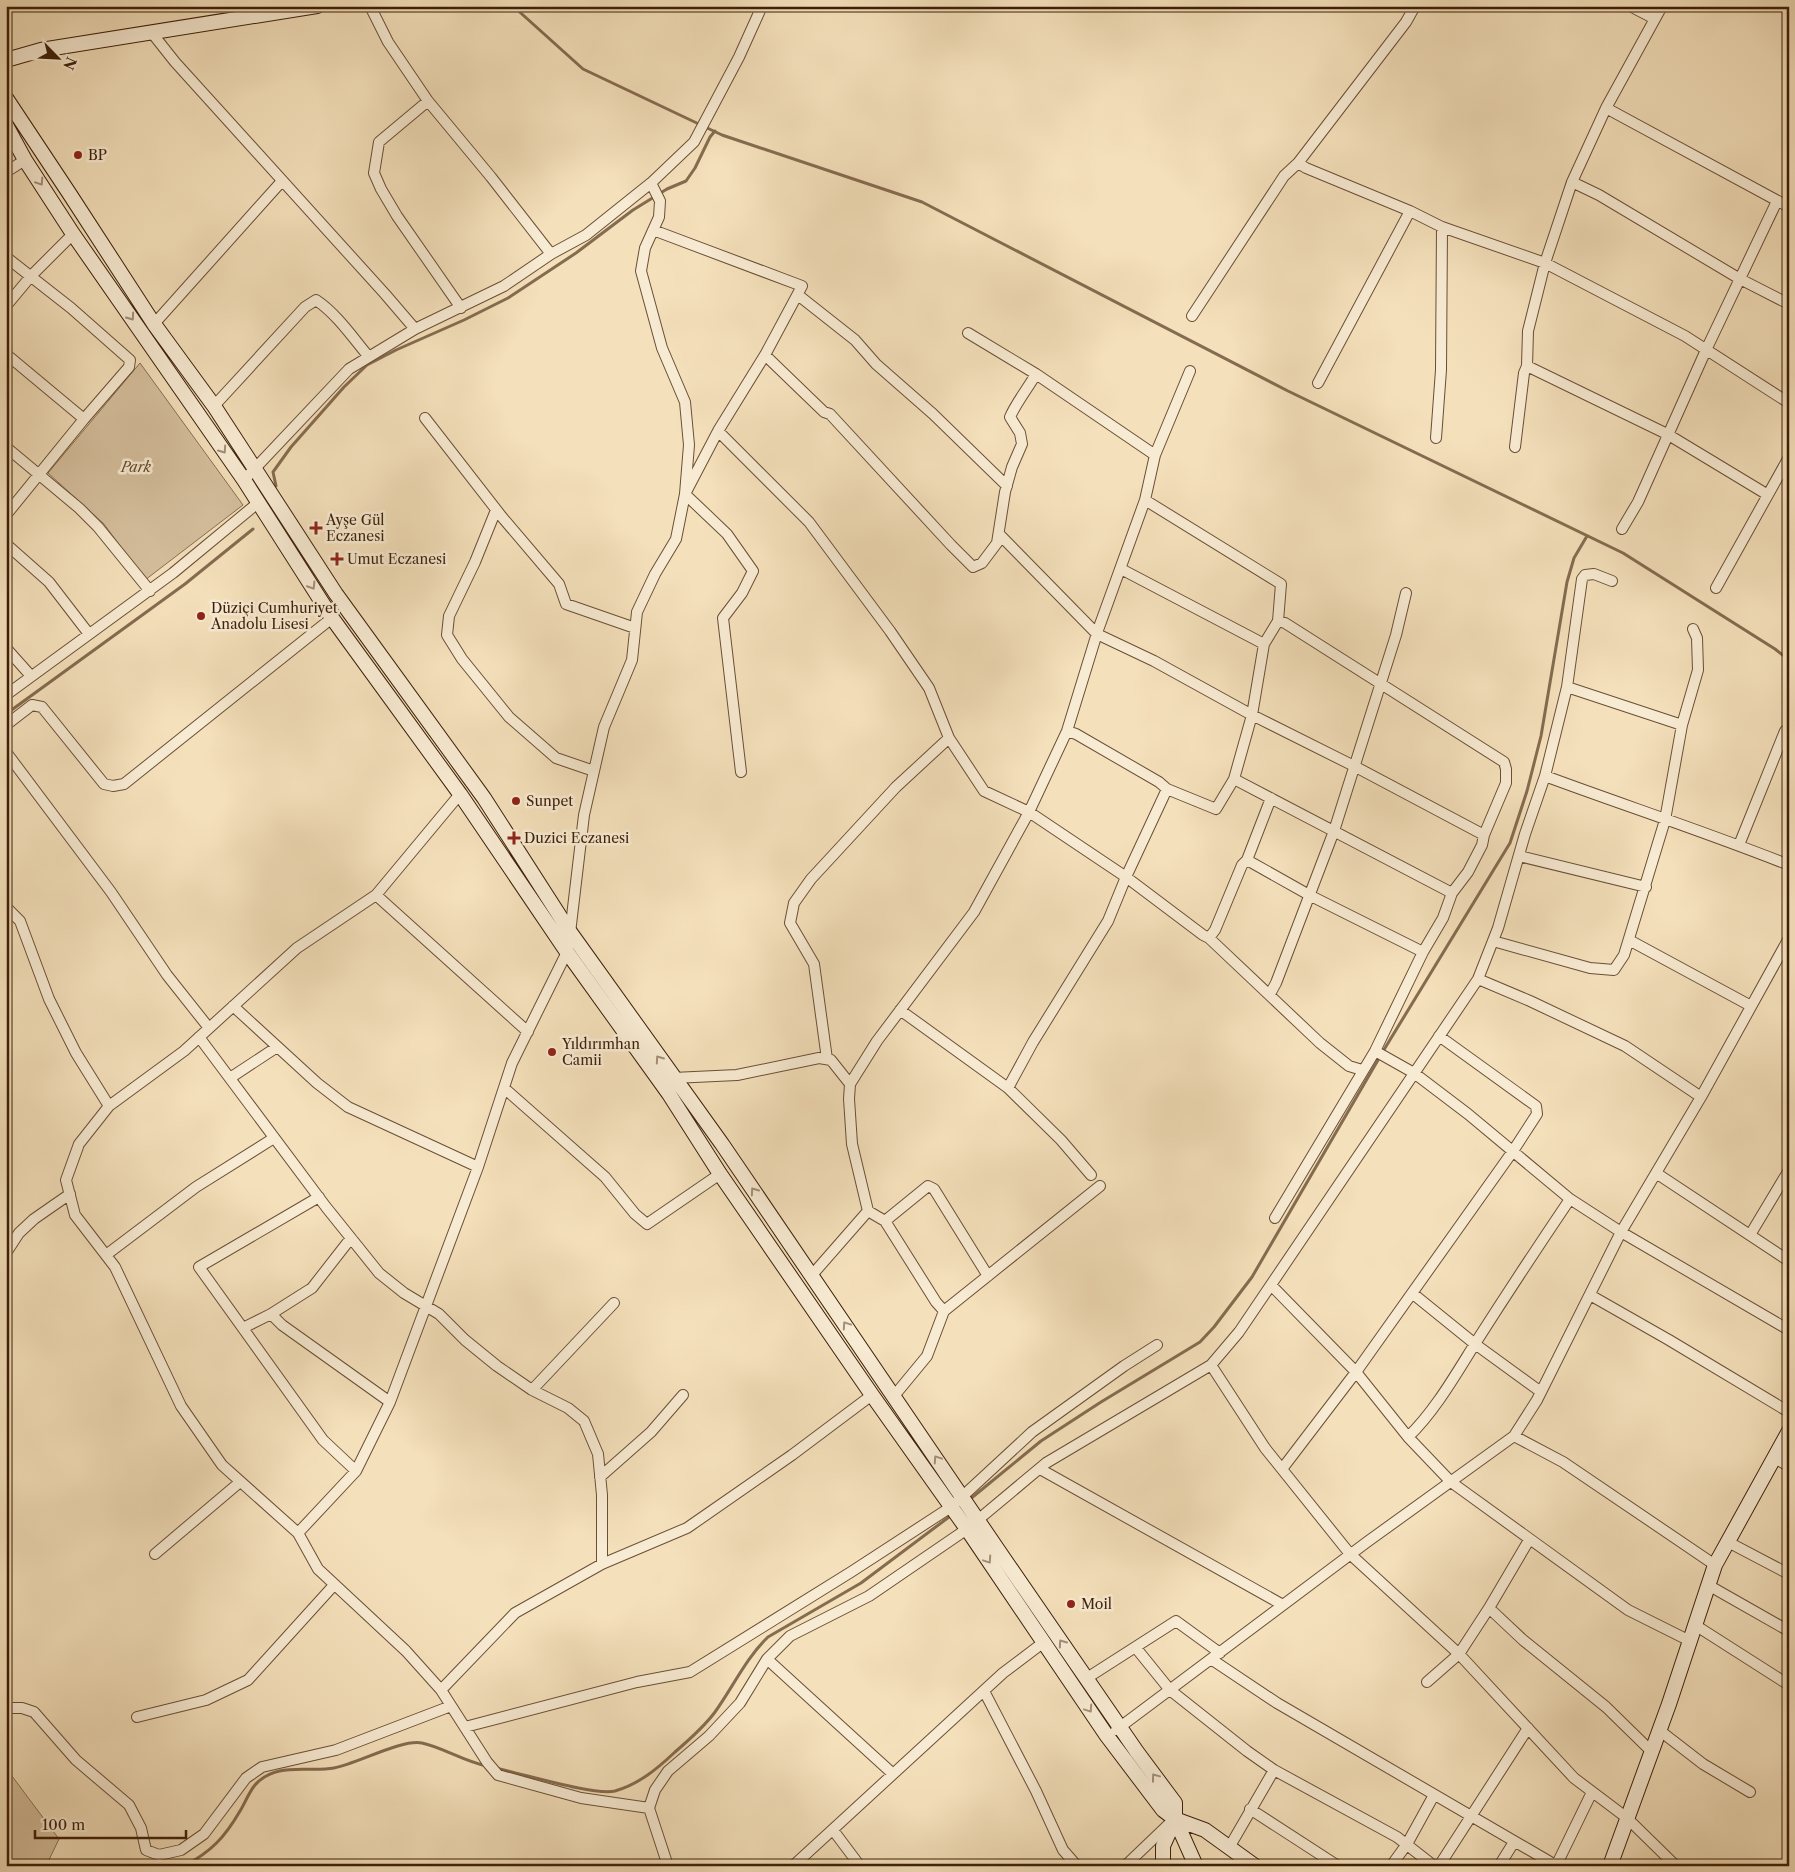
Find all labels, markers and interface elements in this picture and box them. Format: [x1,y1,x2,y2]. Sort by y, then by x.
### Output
north arrow [32,32,82,82]
text: N [59,54,81,73]
place label: BP [88,146,107,164]
marker: BP [72,149,84,161]
one-way arrow [34,176,43,186]
one-way arrow [125,311,134,320]
one-way arrow [217,444,226,454]
park label: Park [120,458,152,476]
place label: Ayşe Gül Eczanesi [325,511,385,545]
marker: Ayşe Gül Eczanesi [310,522,322,534]
place label: Umut Eczanesi [347,550,446,568]
marker: Umut Eczanesi [331,553,343,565]
one-way arrow [306,581,315,590]
place label: Düziçi Cumhuriyet Anadolu Lisesi [210,599,338,633]
marker: Düziçi Cumhuriyet Anadolu Lisesi [195,610,207,622]
place label: Sunpet [526,792,573,810]
marker: Sunpet [510,795,522,807]
place label: Duzici Eczanesi [524,829,629,847]
marker: Duzici Eczanesi [508,832,520,844]
place label: Yıldırımhan Camii [561,1035,640,1069]
marker: Yıldırımhan Camii [546,1046,558,1058]
one-way arrow [656,1055,665,1065]
one-way arrow [751,1187,760,1197]
one-way arrow [843,1321,852,1330]
one-way arrow [934,1456,943,1465]
one-way arrow [982,1554,991,1563]
place label: Moil [1081,1595,1112,1613]
marker: Moil [1065,1598,1077,1610]
one-way arrow [1059,1639,1068,1649]
one-way arrow [1083,1703,1092,1713]
one-way arrow [1152,1773,1161,1783]
scale bar [35,1807,186,1839]
text: 100 m [42,1815,85,1834]

